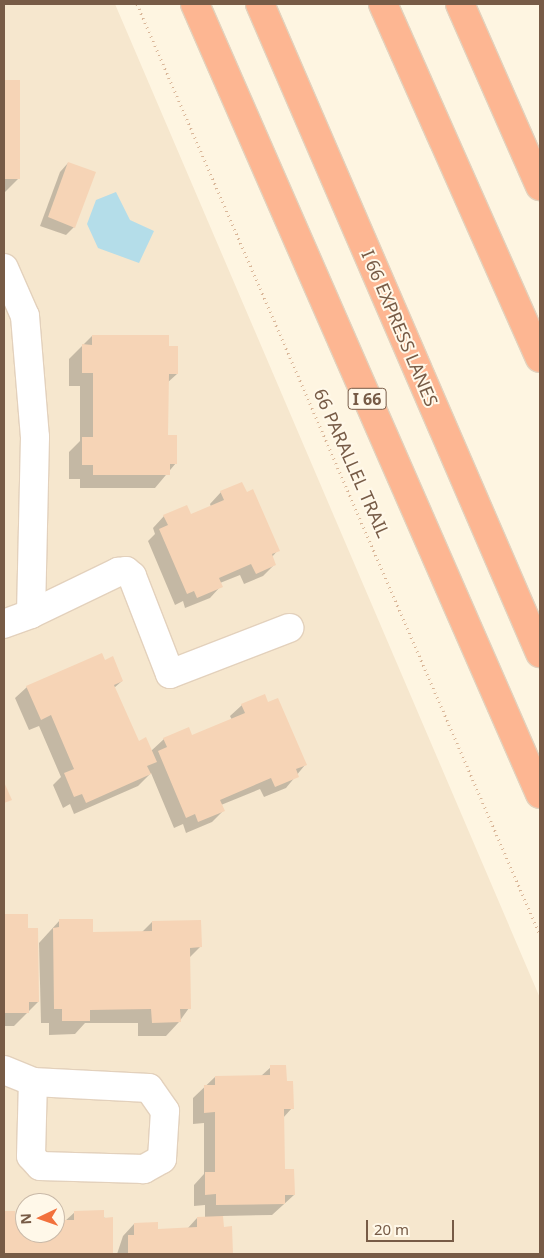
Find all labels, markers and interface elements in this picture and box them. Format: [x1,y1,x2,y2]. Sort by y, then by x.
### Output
street label: I 66 EXPRESS LANES [357,247,443,409]
street label: 66 PARALLEL TRAIL [309,385,395,541]
road number: I 66 [347,386,387,412]
north arrow [15,1193,65,1243]
scale bar [369,1210,456,1242]
text: N [16,1213,35,1225]
text: 20 m [374,1219,409,1239]

